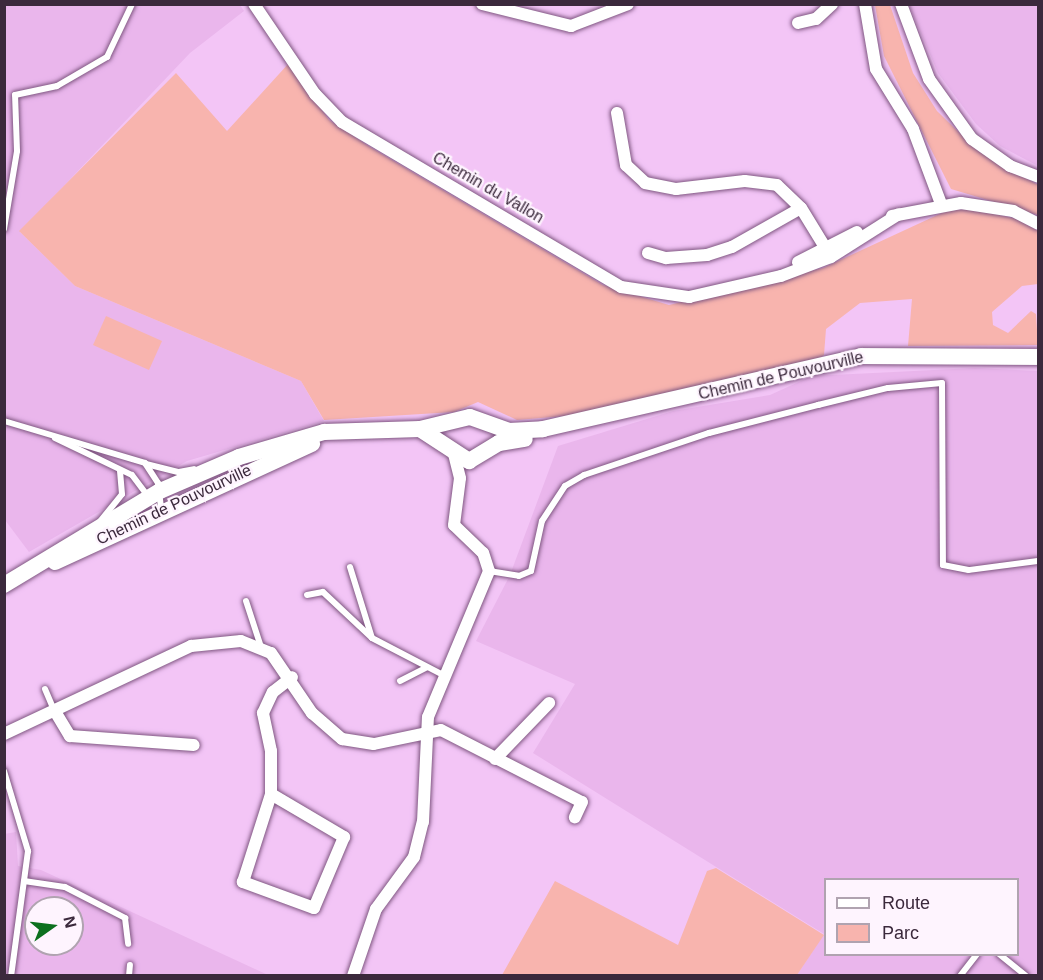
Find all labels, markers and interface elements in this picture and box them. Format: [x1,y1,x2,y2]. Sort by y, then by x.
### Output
street label: Chemin du Vallon [429,148,547,228]
street label: Chemin de Pouvourville [697,348,865,404]
street label: Chemin de Pouvourville [93,461,255,549]
legend [824,878,1019,956]
text: Route [882,893,930,913]
north arrow [24,896,84,956]
text: N [60,914,80,930]
text: Parc [882,923,919,943]

